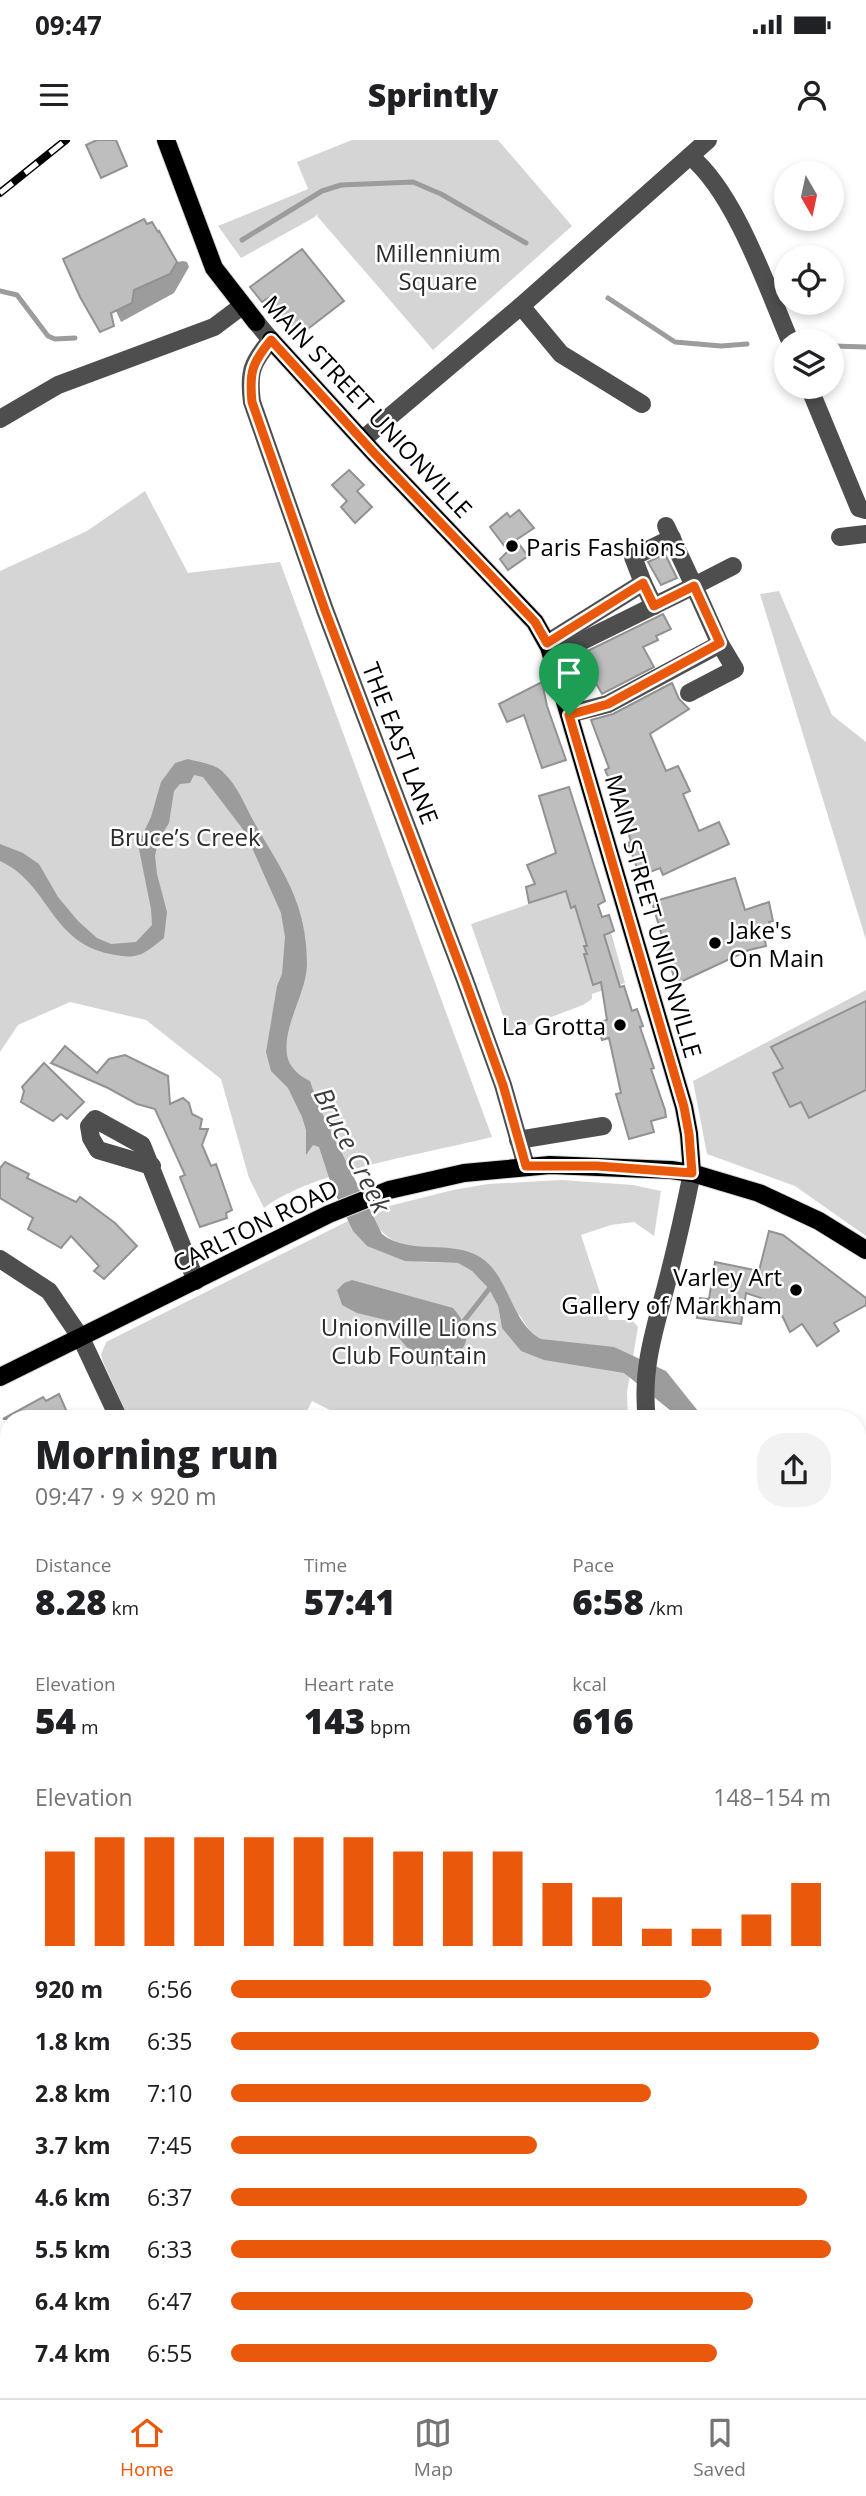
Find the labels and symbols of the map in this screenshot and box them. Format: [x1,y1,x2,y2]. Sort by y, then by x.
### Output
north arrow [774,161,844,231]
park label: Millennium Square [375,236,501,297]
street label: MAIN STREET UNIONVILLE [256,287,480,525]
place label: Paris Fashions [526,530,686,563]
marker: Paris Fashions [504,538,520,554]
pin [539,643,599,715]
street label: THE EAST LANE [355,657,447,829]
street label: MAIN STREET UNIONVILLE [598,770,710,1062]
park label: Bruce’s Creek [109,820,261,853]
place label: Jake's On Main [727,913,824,974]
marker: Jake's On Main [707,935,723,951]
place label: La Grotta [502,1009,606,1042]
marker: La Grotta [612,1017,628,1033]
water label: Bruce Creek [306,1081,401,1220]
street label: CARLTON ROAD [167,1171,343,1279]
place label: Varley Art Gallery of Markham [561,1260,782,1321]
marker: Varley Art Gallery of Markham [788,1282,804,1298]
park label: Unionville Lions Club Fountain [321,1310,497,1371]

